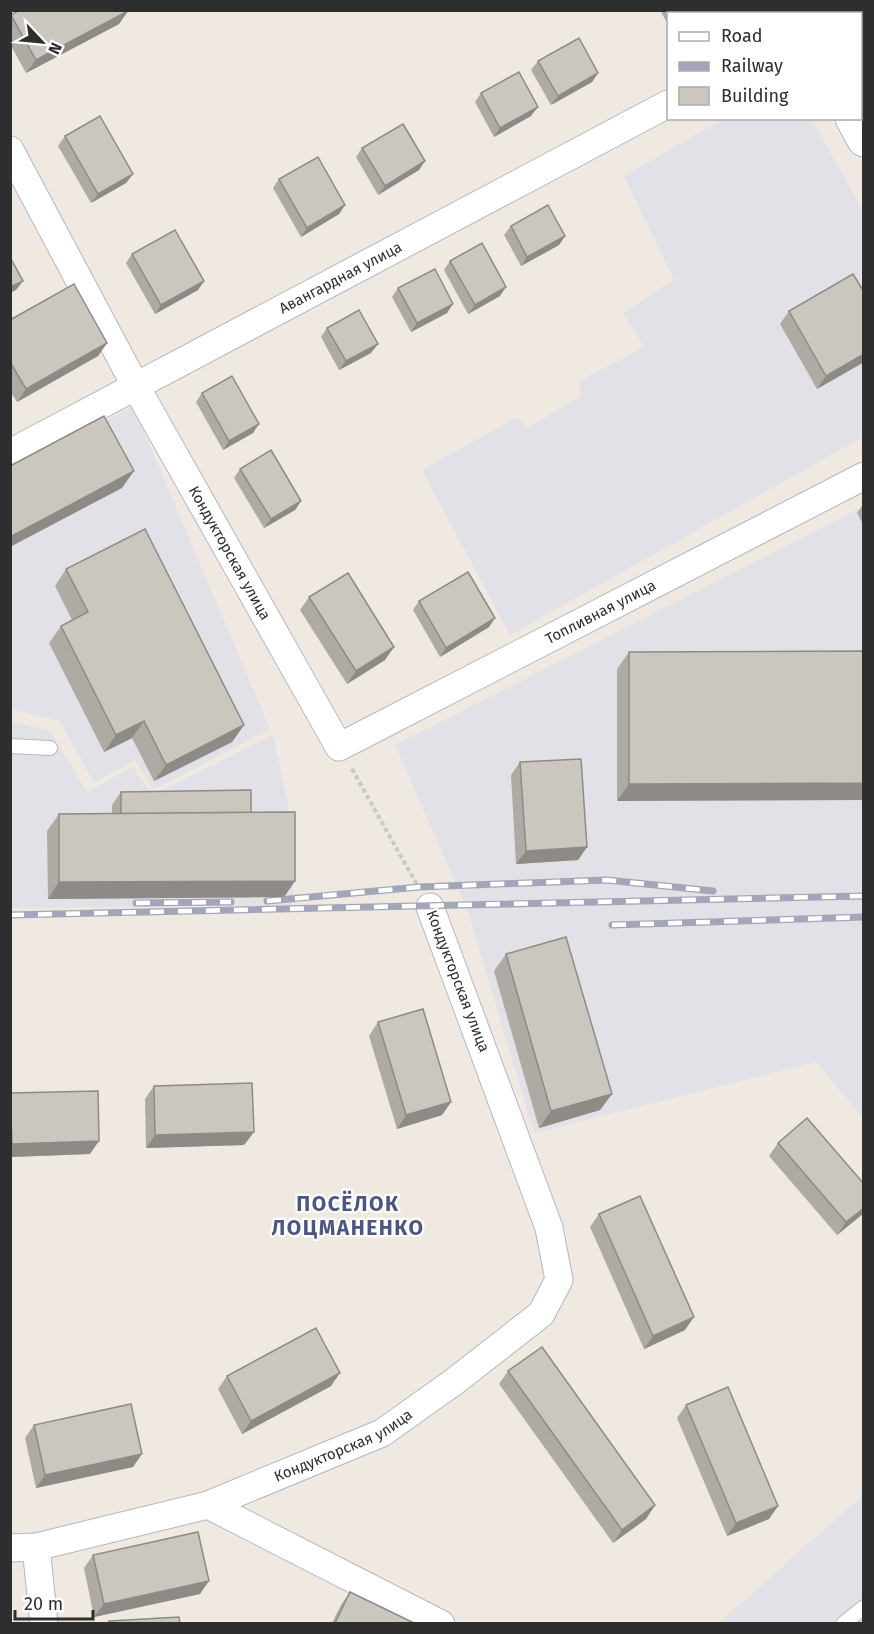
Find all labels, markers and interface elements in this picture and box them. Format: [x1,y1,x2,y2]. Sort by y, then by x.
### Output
north arrow [12,12,72,72]
legend [667,12,862,120]
text: Road [721,25,763,47]
text: N [44,39,66,57]
text: Railway [721,55,783,77]
text: Building [721,85,789,107]
street label: Авангардная улица [276,238,405,318]
street label: Кондукторская улица [185,483,275,623]
street label: Топливная улица [542,576,659,648]
street label: Кондукторская улица [423,907,493,1055]
district label: ПОСЁЛОК ЛОЦМАНЕНКО [272,1190,424,1241]
street label: Кондукторская улица [272,1405,416,1486]
scale bar [15,1583,93,1621]
text: 20 m [24,1593,63,1615]

